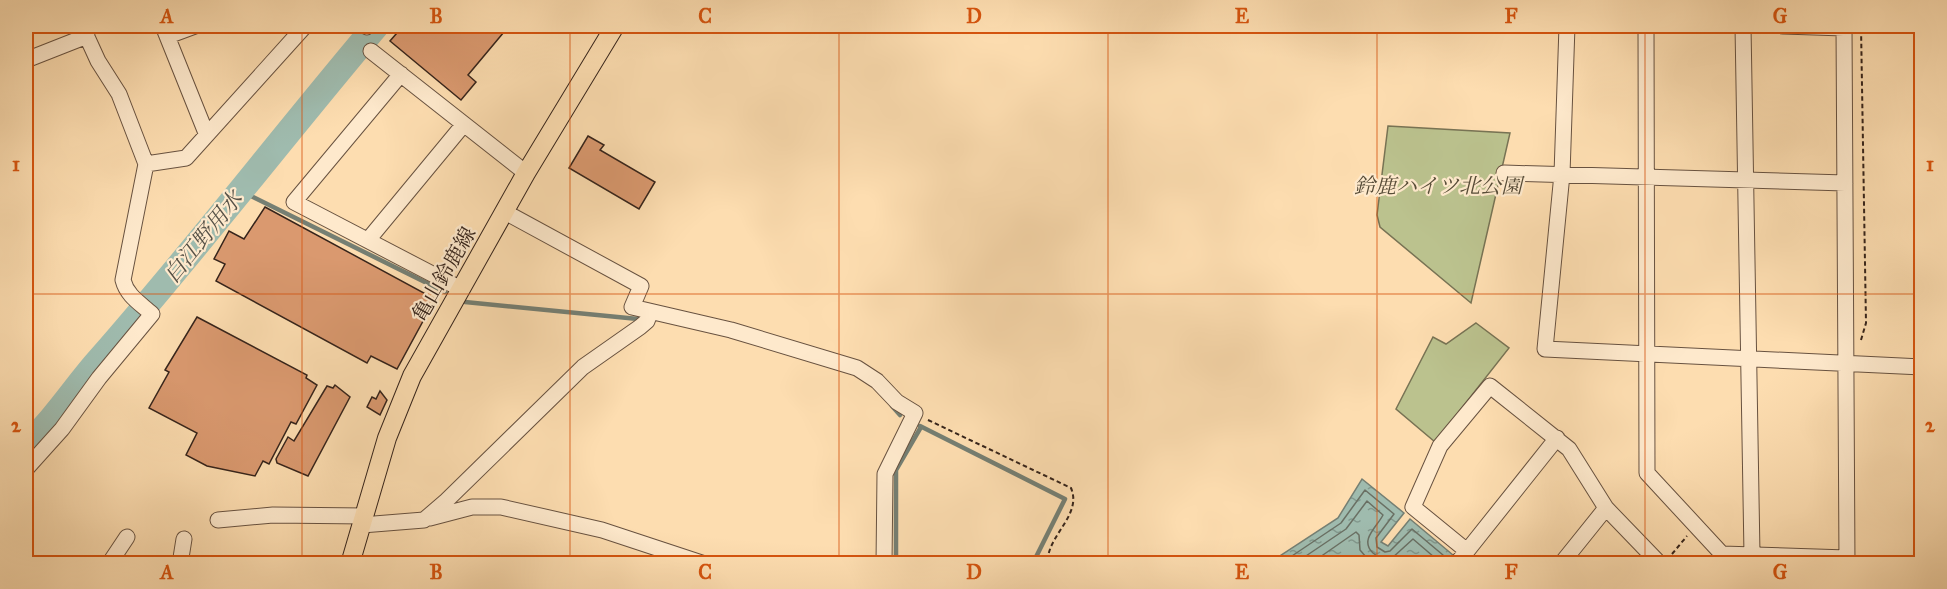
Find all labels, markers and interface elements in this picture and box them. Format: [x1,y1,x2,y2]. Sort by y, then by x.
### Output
text: A [158,4,174,28]
text: B [429,4,443,28]
text: C [698,4,712,28]
text: D [966,4,982,28]
text: E [1235,4,1250,28]
text: F [1504,4,1518,28]
text: G [1773,4,1788,28]
text: 1 [12,152,20,176]
text: 1 [1926,152,1934,176]
park label: 鈴鹿ハイツ北公園 [1354,173,1525,199]
water label: 白江野用水 [158,184,249,288]
street label: 亀山鈴鹿線 [406,222,482,326]
text: 2 [11,413,22,437]
text: 2 [1925,413,1936,437]
text: A [158,560,174,584]
text: B [429,560,443,584]
text: C [698,560,712,584]
text: D [966,560,982,584]
text: E [1235,560,1250,584]
text: F [1504,560,1518,584]
text: G [1773,560,1788,584]

